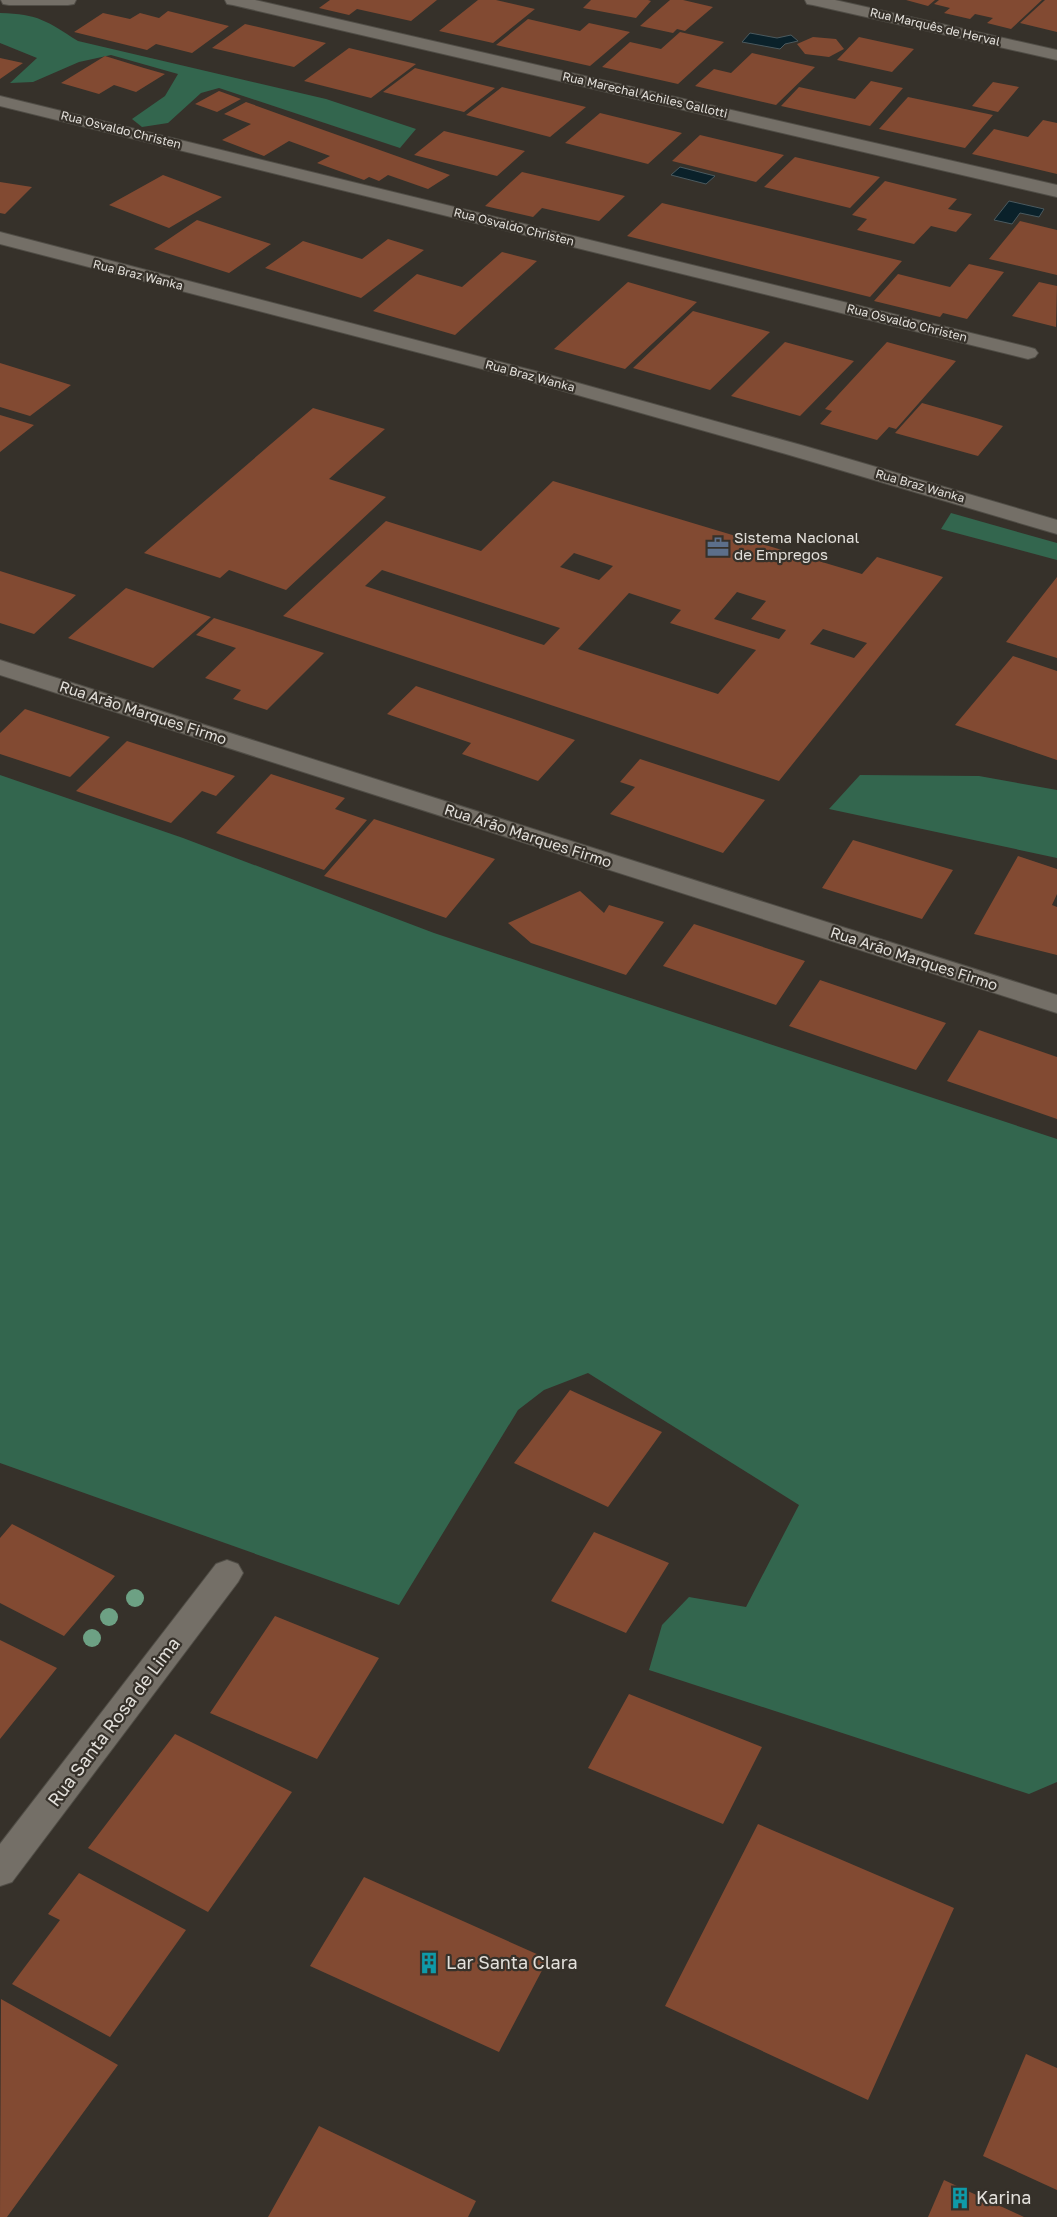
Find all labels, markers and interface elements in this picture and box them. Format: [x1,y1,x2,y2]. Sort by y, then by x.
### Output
street label: Rua Marquês de Herval [869,4,1002,49]
street label: Rua Marechal Achiles Gallotti [561,68,729,121]
street label: Rua Osvaldo Christen [59,107,183,152]
street label: Rua Osvaldo Christen [452,204,576,249]
street label: Rua Braz Wanka [92,256,185,293]
street label: Rua Osvaldo Christen [845,300,969,345]
street label: Rua Braz Wanka [484,356,577,395]
street label: Rua Braz Wanka [874,466,966,505]
place label: Sistema Nacional de Empregos [734,528,860,563]
office icon: Sistema Nacional de Empregos [705,534,731,560]
street label: Rua Arão Marques Firmo [57,676,229,748]
street label: Rua Arão Marques Firmo [442,799,614,871]
street label: Rua Arão Marques Firmo [828,922,1000,994]
street label: Rua Santa Rosa de Lima [42,1632,184,1810]
building icon: Lar Santa Clara [416,1950,442,1976]
place label: Lar Santa Clara [446,1951,578,1973]
building icon: Karina [947,2185,973,2211]
place label: Karina [976,2186,1032,2208]

